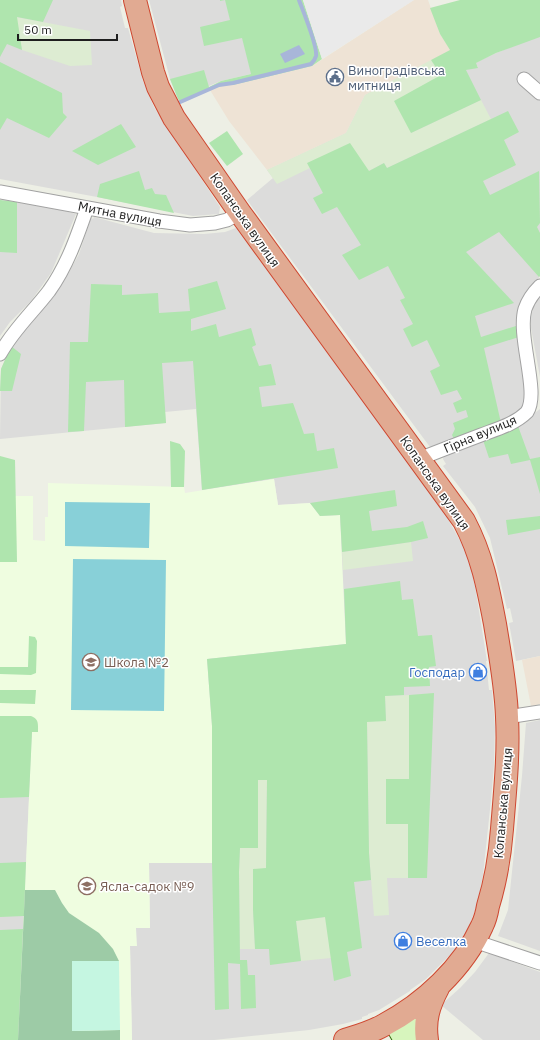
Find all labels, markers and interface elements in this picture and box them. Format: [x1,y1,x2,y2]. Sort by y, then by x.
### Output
scale bar [18,16,117,42]
text: 50 m [24,22,52,37]
place label: Виноградівська митниця [348,62,445,94]
public building icon: Виноградівська митниця [325,67,345,87]
street label: Копанська вулиця [206,170,284,270]
street label: Митна вулиця [77,198,163,230]
street label: Гірна вулиця [441,411,519,457]
street label: Копанська вулиця [396,433,474,533]
school or university icon: Школа №2 [81,652,101,672]
place label: Школа №2 [104,654,169,671]
shop icon: Господар [468,662,488,682]
place label: Господар [409,664,465,681]
street label: Копанська вулиця [490,747,516,859]
school or university icon: Ясла-садок №9 [77,876,97,896]
place label: Ясла-садок №9 [100,878,195,895]
shop icon: Веселка [393,931,413,951]
place label: Веселка [416,933,467,950]

